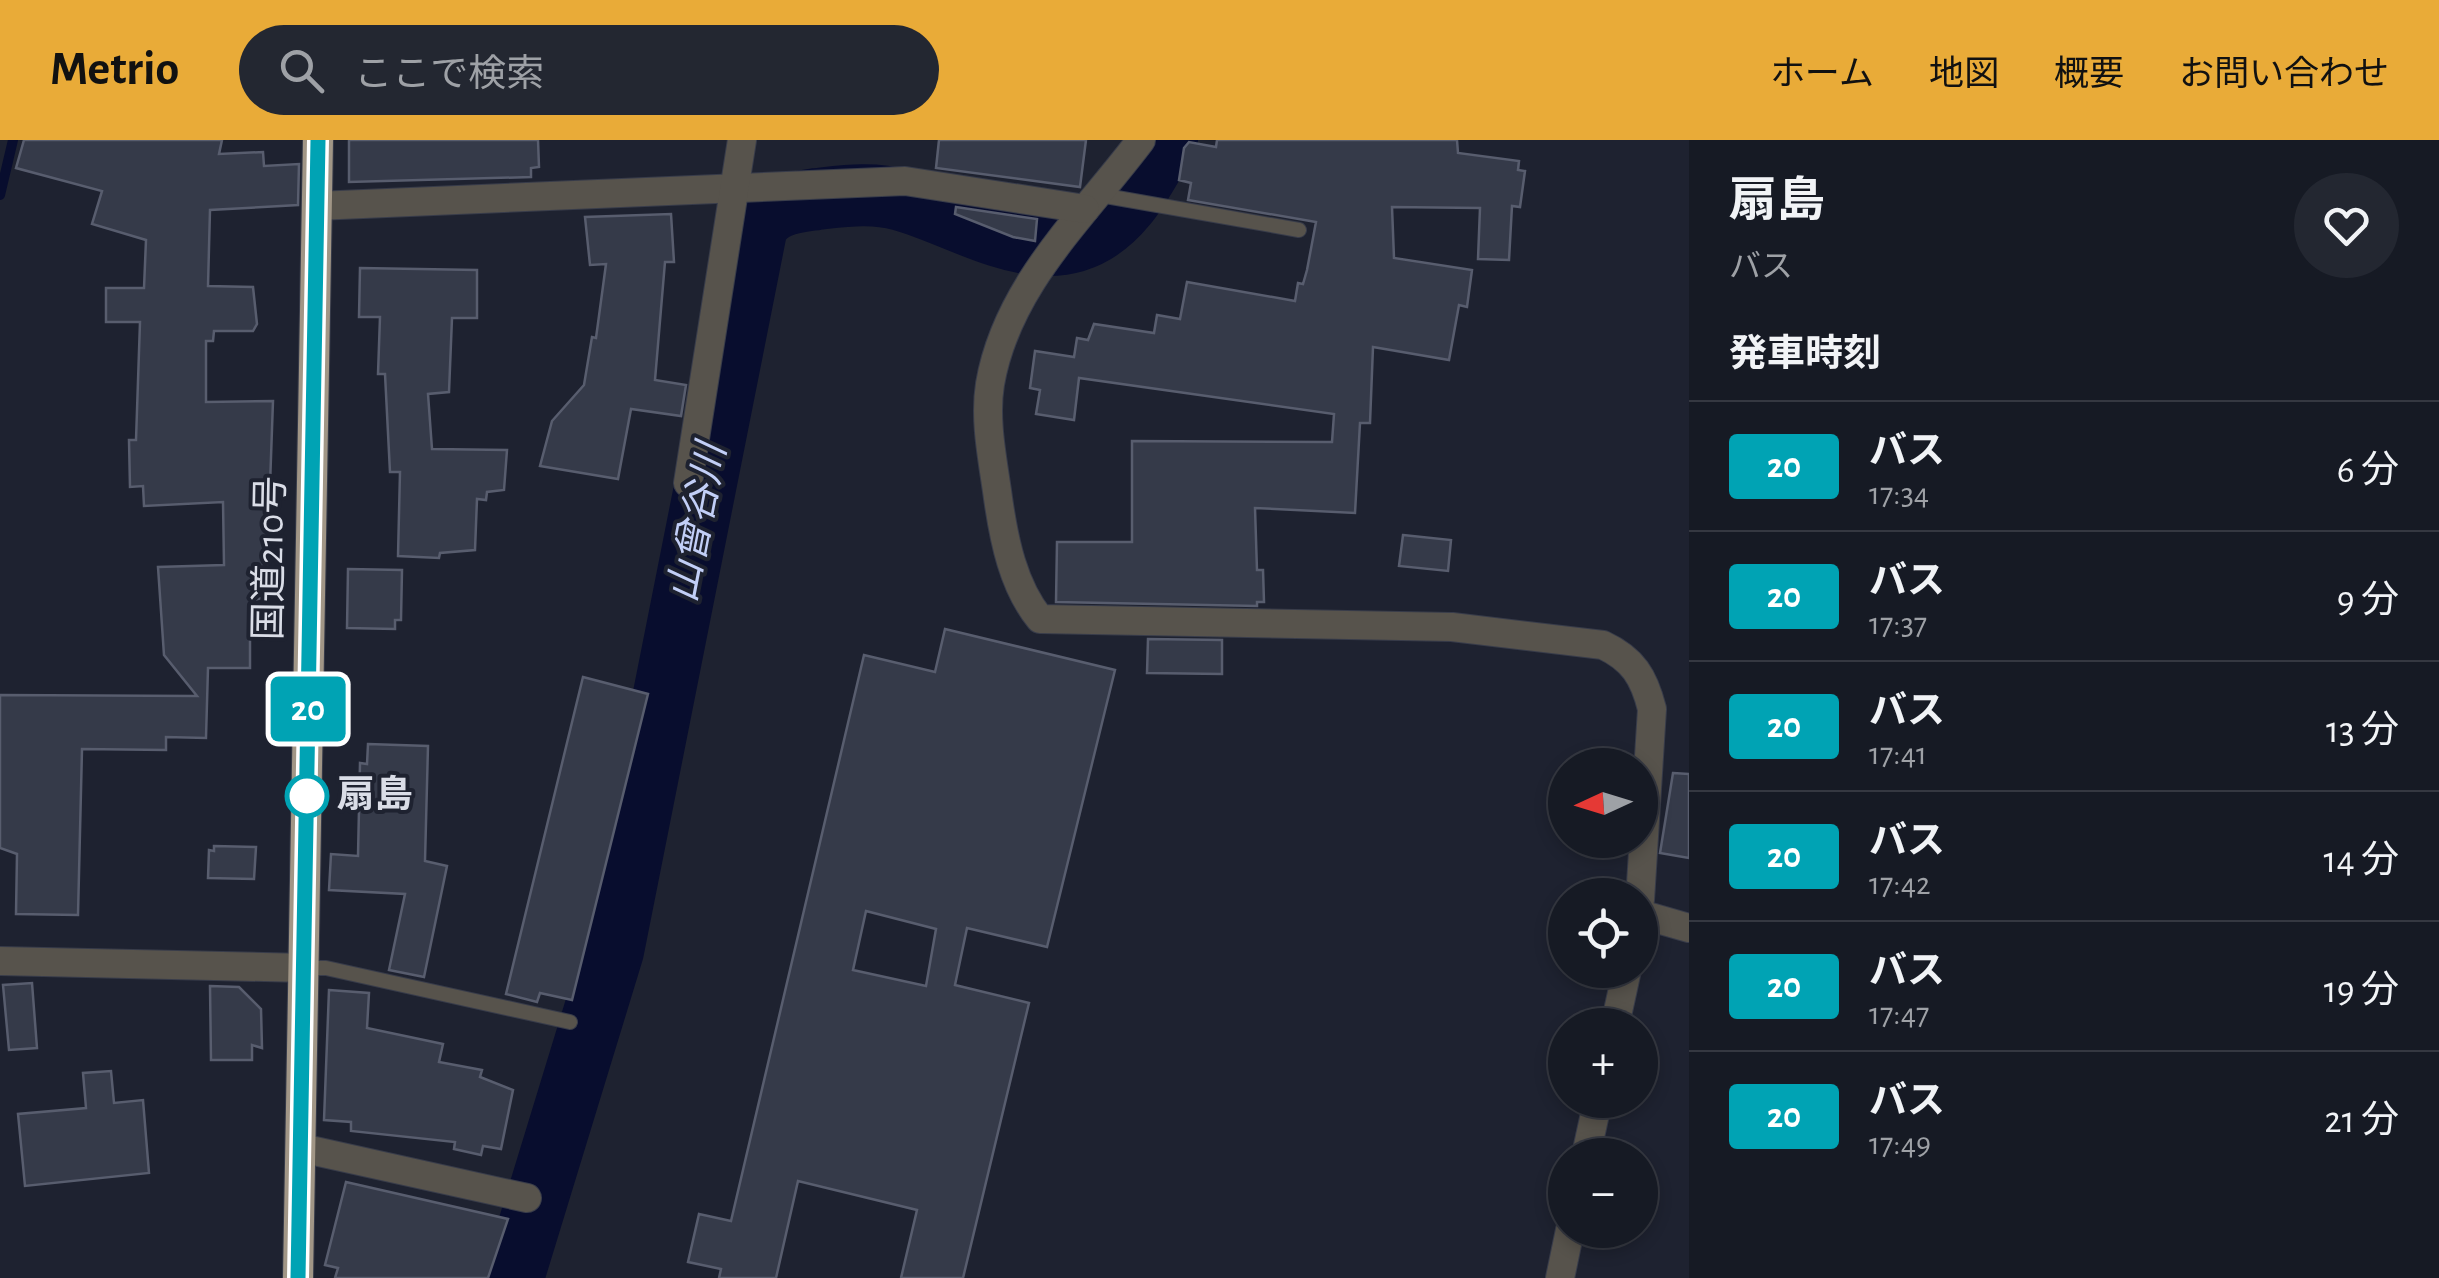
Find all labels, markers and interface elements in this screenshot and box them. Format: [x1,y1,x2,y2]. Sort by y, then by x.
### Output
search box [239,25,939,115]
icon: search [274,43,329,98]
text: Metrio [50,46,179,94]
text: ここで検索 [354,56,544,94]
text: ホーム [1770,57,1874,92]
text: 地図 [1929,57,1999,92]
text: 概要 [2054,57,2124,92]
text: お問い合わせ [2179,57,2389,92]
button: heart [2294,173,2399,278]
text: 扇島 [1729,178,1825,226]
text: バス [1729,251,1793,283]
text: 発車時刻 [1729,336,1881,374]
text: バス [1869,433,1945,471]
water label: 山曾谷川 [662,437,734,605]
text: 20 [1767,449,1801,484]
text: 6 分 [2337,452,2399,490]
street label: 国道210号 [249,475,291,641]
text: 17:34 [1869,478,1929,510]
text: バス [1869,563,1945,601]
text: 20 [1767,579,1801,614]
text: 9 分 [2337,582,2399,620]
text: 17:37 [1869,608,1927,640]
line badge: 20 [263,676,353,742]
text: 20 [291,692,325,727]
text: バス [1869,693,1945,731]
text: 20 [1767,709,1801,744]
text: 13 分 [2326,712,2399,750]
text: 17:41 [1869,738,1927,770]
north arrow [1548,748,1658,858]
map controls [1548,748,1658,1248]
place label: 扇島 [337,774,413,815]
marker: 扇島 [286,775,328,817]
text: バス [1869,823,1945,861]
text: 20 [1767,839,1801,874]
text: 14 分 [2323,842,2399,880]
text: 17:42 [1869,868,1931,900]
button: locate [1548,878,1658,988]
text: バス [1869,953,1945,991]
text: 20 [1767,969,1801,1004]
text: 19 分 [2324,972,2399,1010]
text: 17:47 [1869,998,1929,1030]
button: + [1548,1008,1658,1118]
text: バス [1869,1083,1945,1121]
text: 20 [1767,1099,1801,1134]
text: 21 分 [2324,1102,2399,1140]
text: 17:49 [1869,1128,1931,1160]
button: − [1548,1138,1658,1248]

